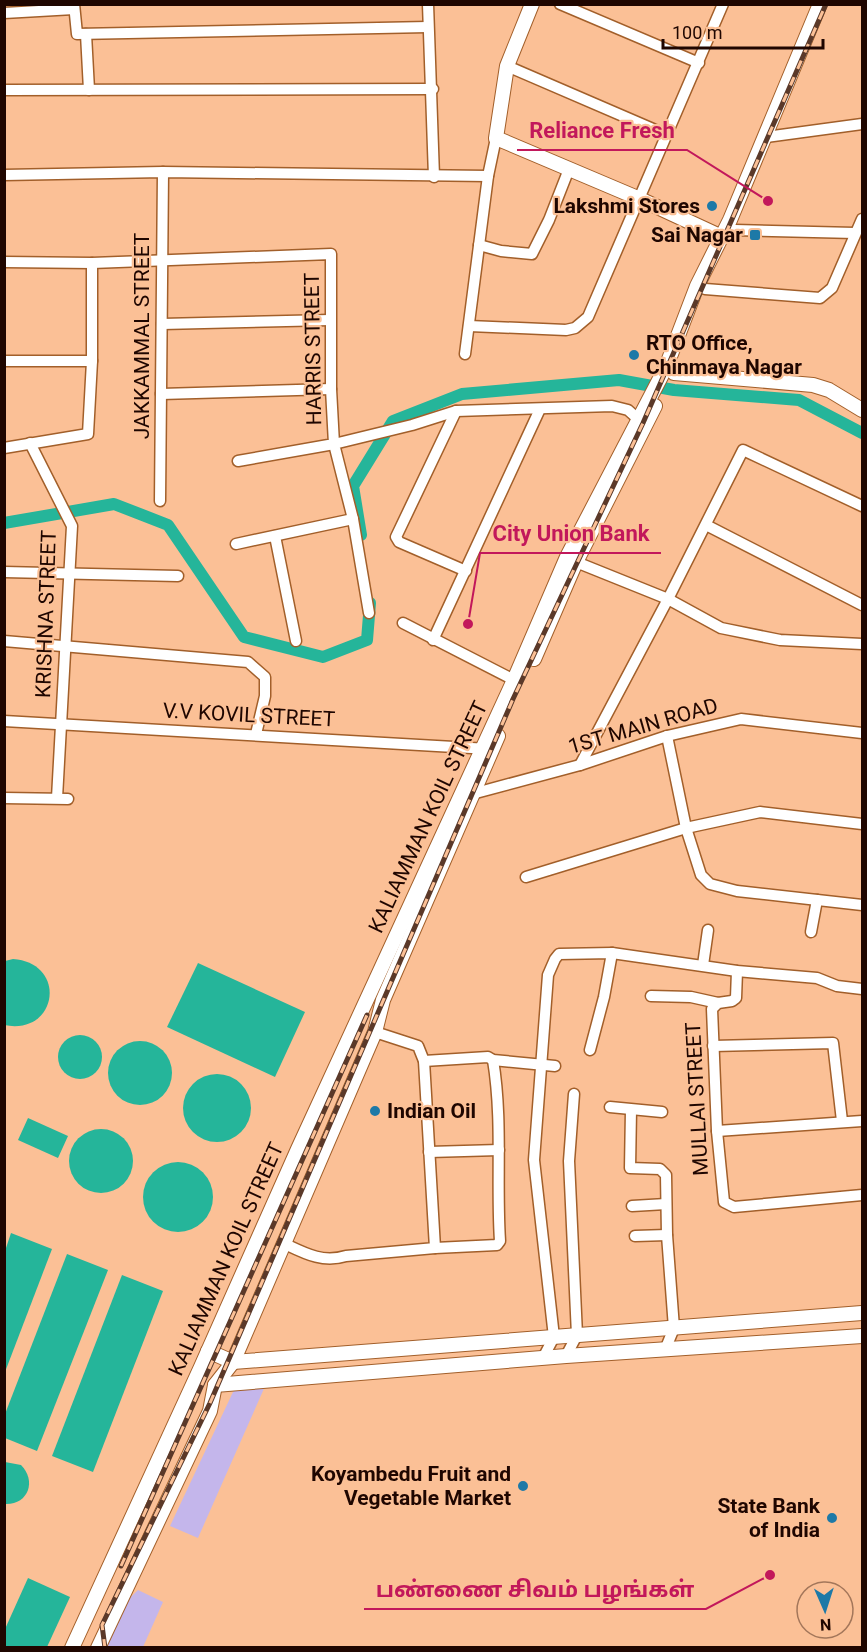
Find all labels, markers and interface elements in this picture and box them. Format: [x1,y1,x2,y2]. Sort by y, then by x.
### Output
scale bar [663,12,824,50]
text: 100 m [672,22,723,43]
callout: Reliance Fresh [517,110,687,150]
text: Reliance Fresh [529,118,675,143]
place label: Lakshmi Stores [553,194,700,218]
marker: Lakshmi Stores [705,199,719,213]
place label: Sai Nagar [651,223,743,247]
marker: Sai Nagar [748,228,762,242]
street label: JAKKAMMAL STREET [130,232,154,439]
street label: HARRIS STREET [300,272,326,426]
place label: RTO Office, Chinmaya Nagar [646,331,802,379]
marker: RTO Office, Chinmaya Nagar [627,348,641,362]
callout: City Union Bank [480,513,661,553]
text: City Union Bank [493,521,650,546]
street label: KRISHNA STREET [31,529,61,698]
street label: 1ST MAIN ROAD [565,693,721,759]
street label: KALIAMMAN KOIL STREET [364,697,492,937]
street label: V.V KOVIL STREET [162,699,336,732]
street label: MULLAI STREET [681,1021,713,1176]
place label: Indian Oil [387,1099,476,1123]
marker: Indian Oil [368,1104,382,1118]
street label: KALIAMMAN KOIL STREET [164,1138,289,1379]
place label: Koyambedu Fruit and Vegetable Market [311,1462,511,1510]
marker: Koyambedu Fruit and Vegetable Market [516,1479,530,1493]
place label: State Bank of India [717,1494,821,1542]
marker: State Bank of India [825,1511,839,1525]
callout: பண்ணை சிவம் பழங்கள் [364,1569,706,1609]
text: பண்ணை சிவம் பழங்கள் [376,1577,694,1604]
north arrow [795,1580,855,1640]
text: N [820,1615,832,1634]

